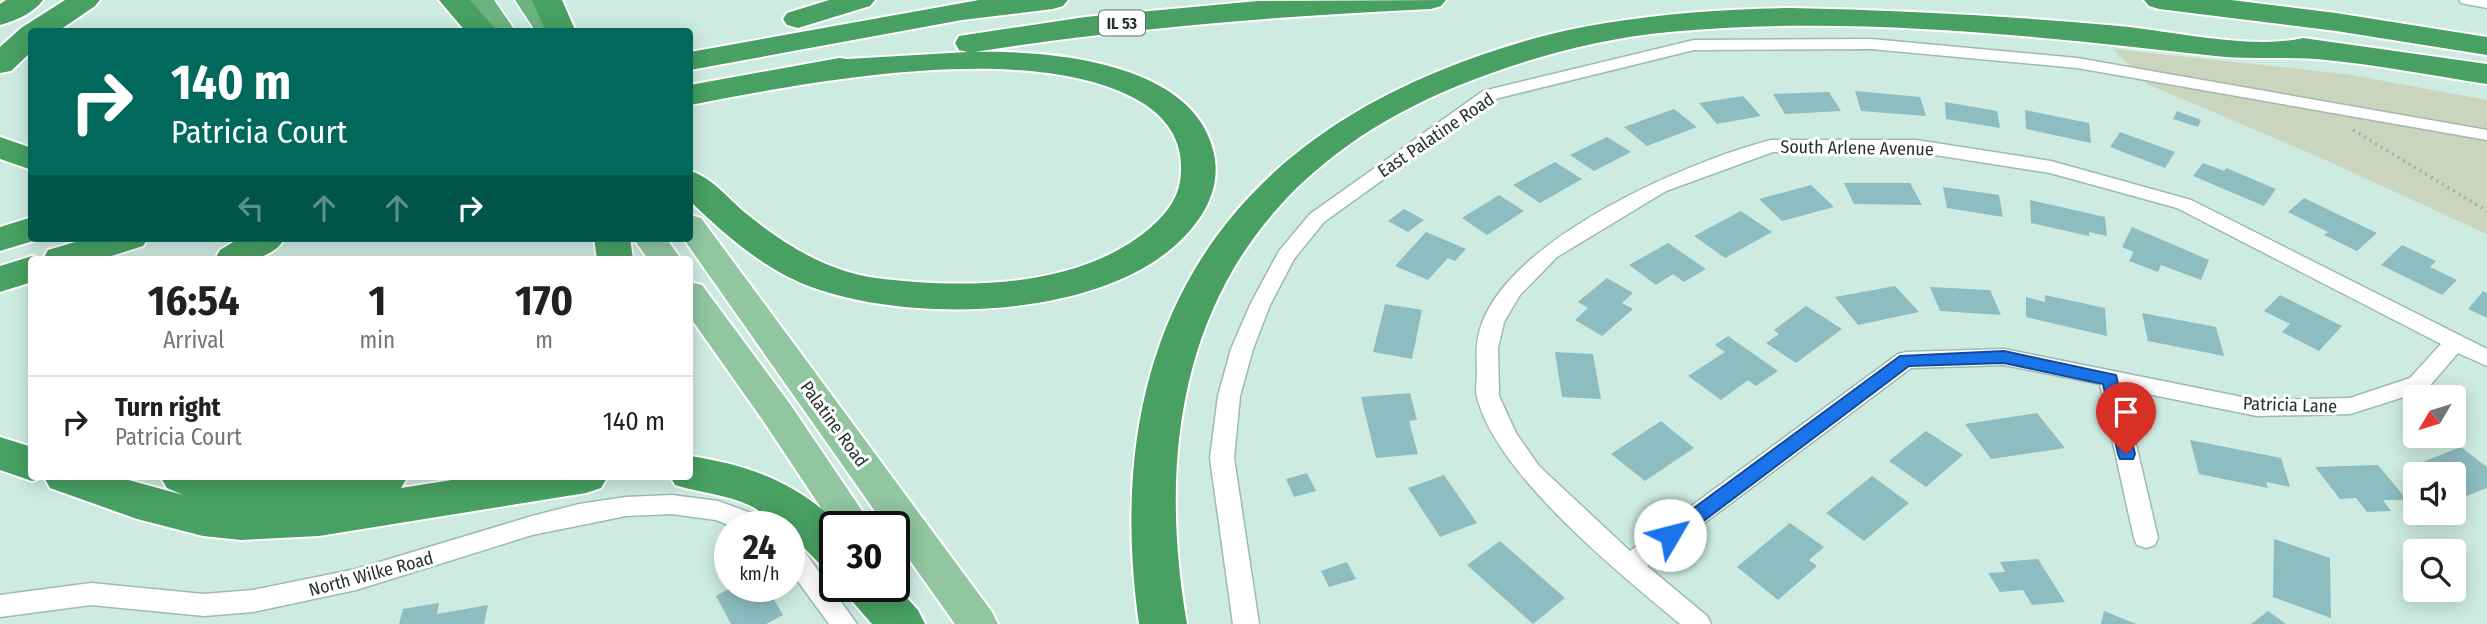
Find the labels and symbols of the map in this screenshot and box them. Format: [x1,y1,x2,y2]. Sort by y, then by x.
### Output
road number: IL 53 [1099,10,1145,36]
street label: East Palatine Road [1374,88,1498,182]
street label: South Arlene Avenue [1780,136,1934,160]
street label: Palatine Road [795,377,873,471]
pin [2096,382,2156,454]
north arrow [2403,385,2466,448]
street label: Patricia Lane [2242,392,2338,418]
position arrow [1633,498,1707,572]
speed limit sign: 30 [819,511,910,602]
street label: North Wilke Road [306,547,436,601]

